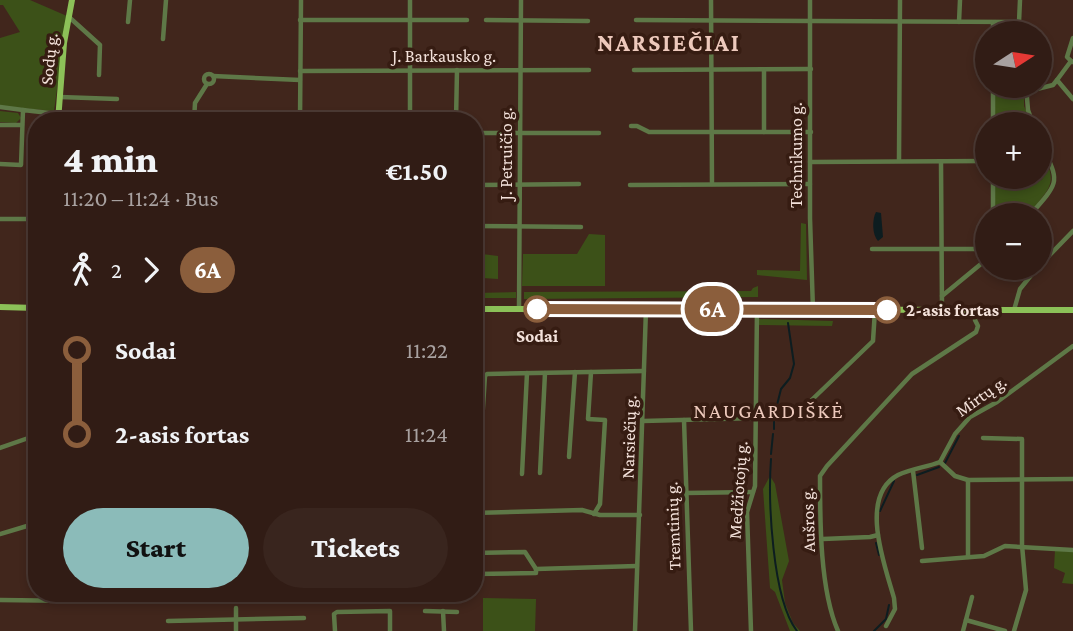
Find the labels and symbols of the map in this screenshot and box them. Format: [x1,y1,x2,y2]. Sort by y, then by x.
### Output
north arrow [975,21,1052,98]
district label: NARSIEČIAI [597,29,741,56]
street label: Sodų g. [36,32,62,86]
street label: J. Barkausko g. [390,46,496,66]
street label: Technikumo g. [786,102,806,208]
street label: J. Petruičio g. [496,107,516,203]
line badge: 6A [680,286,744,332]
marker: Sodai [524,296,550,322]
marker: 2-asis fortas [874,297,900,323]
place label: 2-asis fortas [906,300,999,320]
place label: Sodai [516,326,559,346]
street label: Mirtų g. [952,371,1010,421]
street label: Narsiečių g. [618,395,640,479]
district label: NAUGARDIŠKĖ [693,399,845,423]
street label: Medžiotojų g. [725,440,752,540]
street label: Tremtinių g. [661,481,685,571]
street label: Aušros g. [797,487,819,553]

